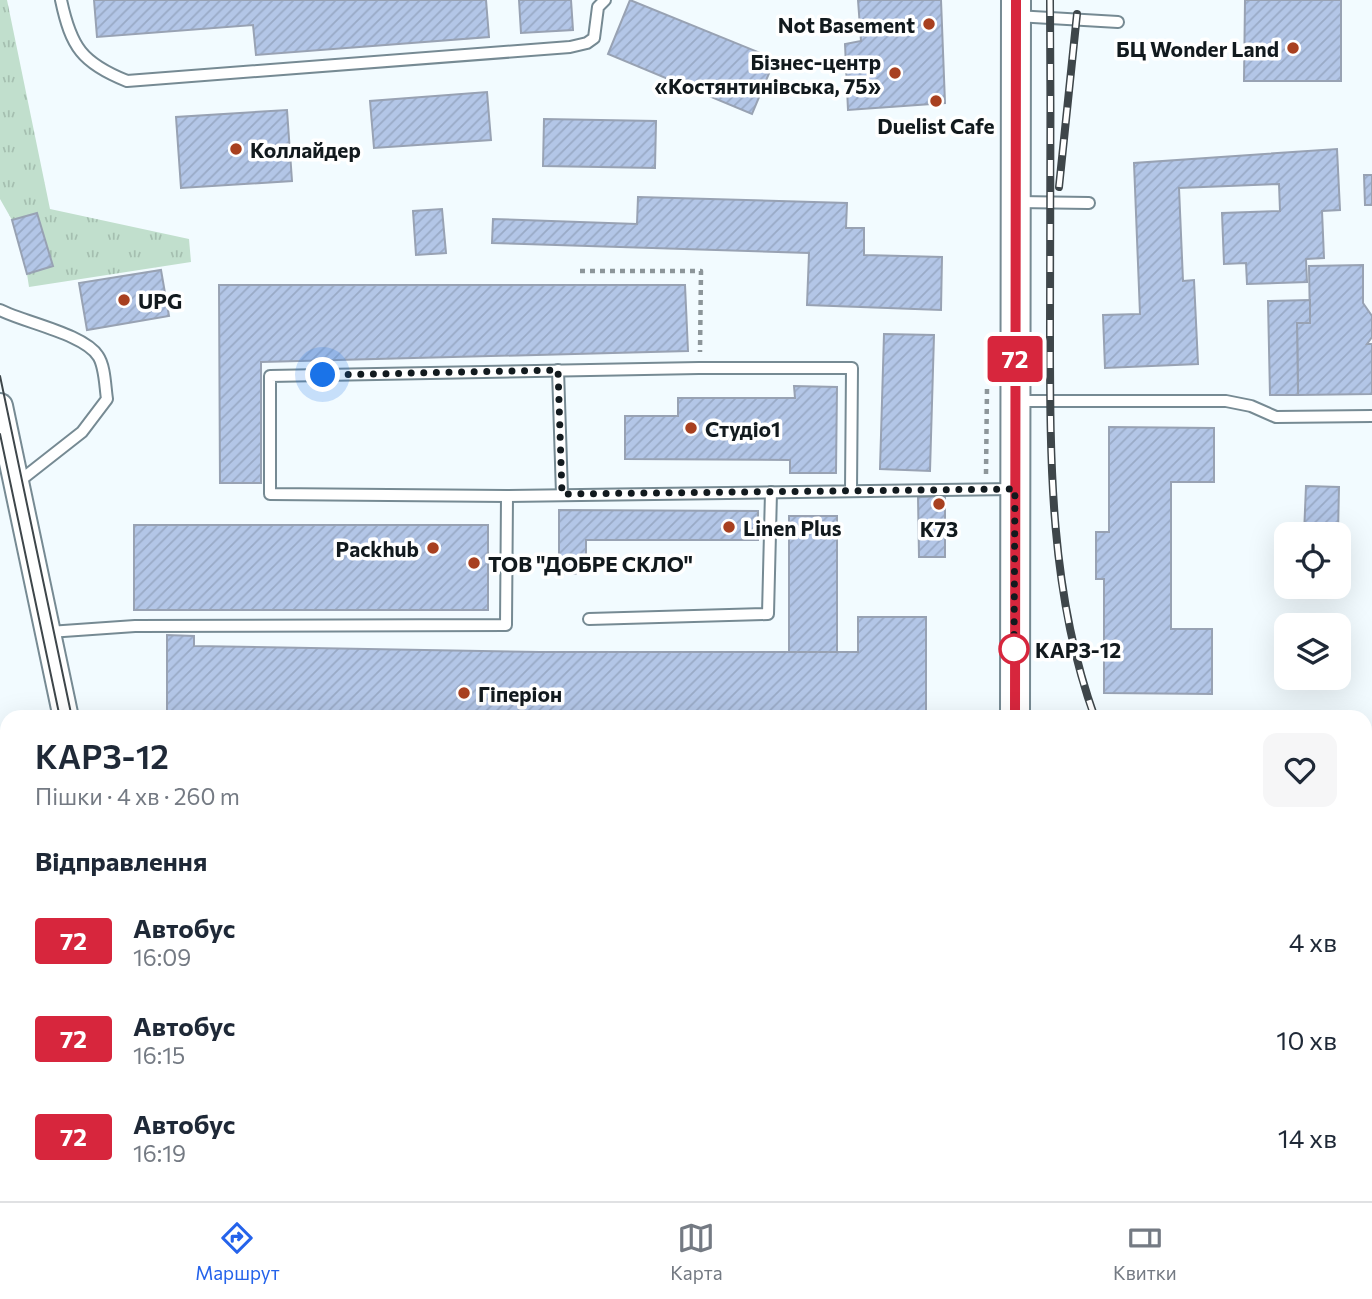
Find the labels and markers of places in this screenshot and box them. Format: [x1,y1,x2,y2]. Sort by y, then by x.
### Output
place label: Not Basement [778,12,915,37]
marker: Not Basement [921,16,937,32]
place label: БЦ Wonder Land [1116,36,1279,61]
marker: БЦ Wonder Land [1285,40,1301,56]
place label: Бізнес-центр «Костянтинівська, 75» [654,49,881,98]
marker: Бізнес-центр «Костянтинівська, 75» [887,65,903,81]
marker: Duelist Cafe [928,93,944,109]
place label: Duelist Cafe [877,113,995,138]
place label: Коллайдер [250,137,361,162]
marker: Коллайдер [228,141,244,157]
place label: UPG [138,288,182,313]
marker: UPG [116,292,132,308]
place label: Студіо1 [705,416,781,441]
marker: Студіо1 [683,420,699,436]
marker: К73 [931,496,947,512]
place label: Linen Plus [743,515,842,540]
place label: К73 [920,516,958,541]
marker: Linen Plus [721,519,737,535]
place label: Packhub [336,536,419,561]
marker: Packhub [425,540,441,556]
place label: ТОВ "ДОБРЕ СКЛО" [488,551,693,576]
marker: ТОВ "ДОБРЕ СКЛО" [466,555,482,571]
marker: КАРЗ-12 [999,634,1029,664]
place label: КАРЗ-12 [1035,637,1121,662]
place label: Гіперіон [478,681,562,706]
marker: Гіперіон [456,685,472,701]

